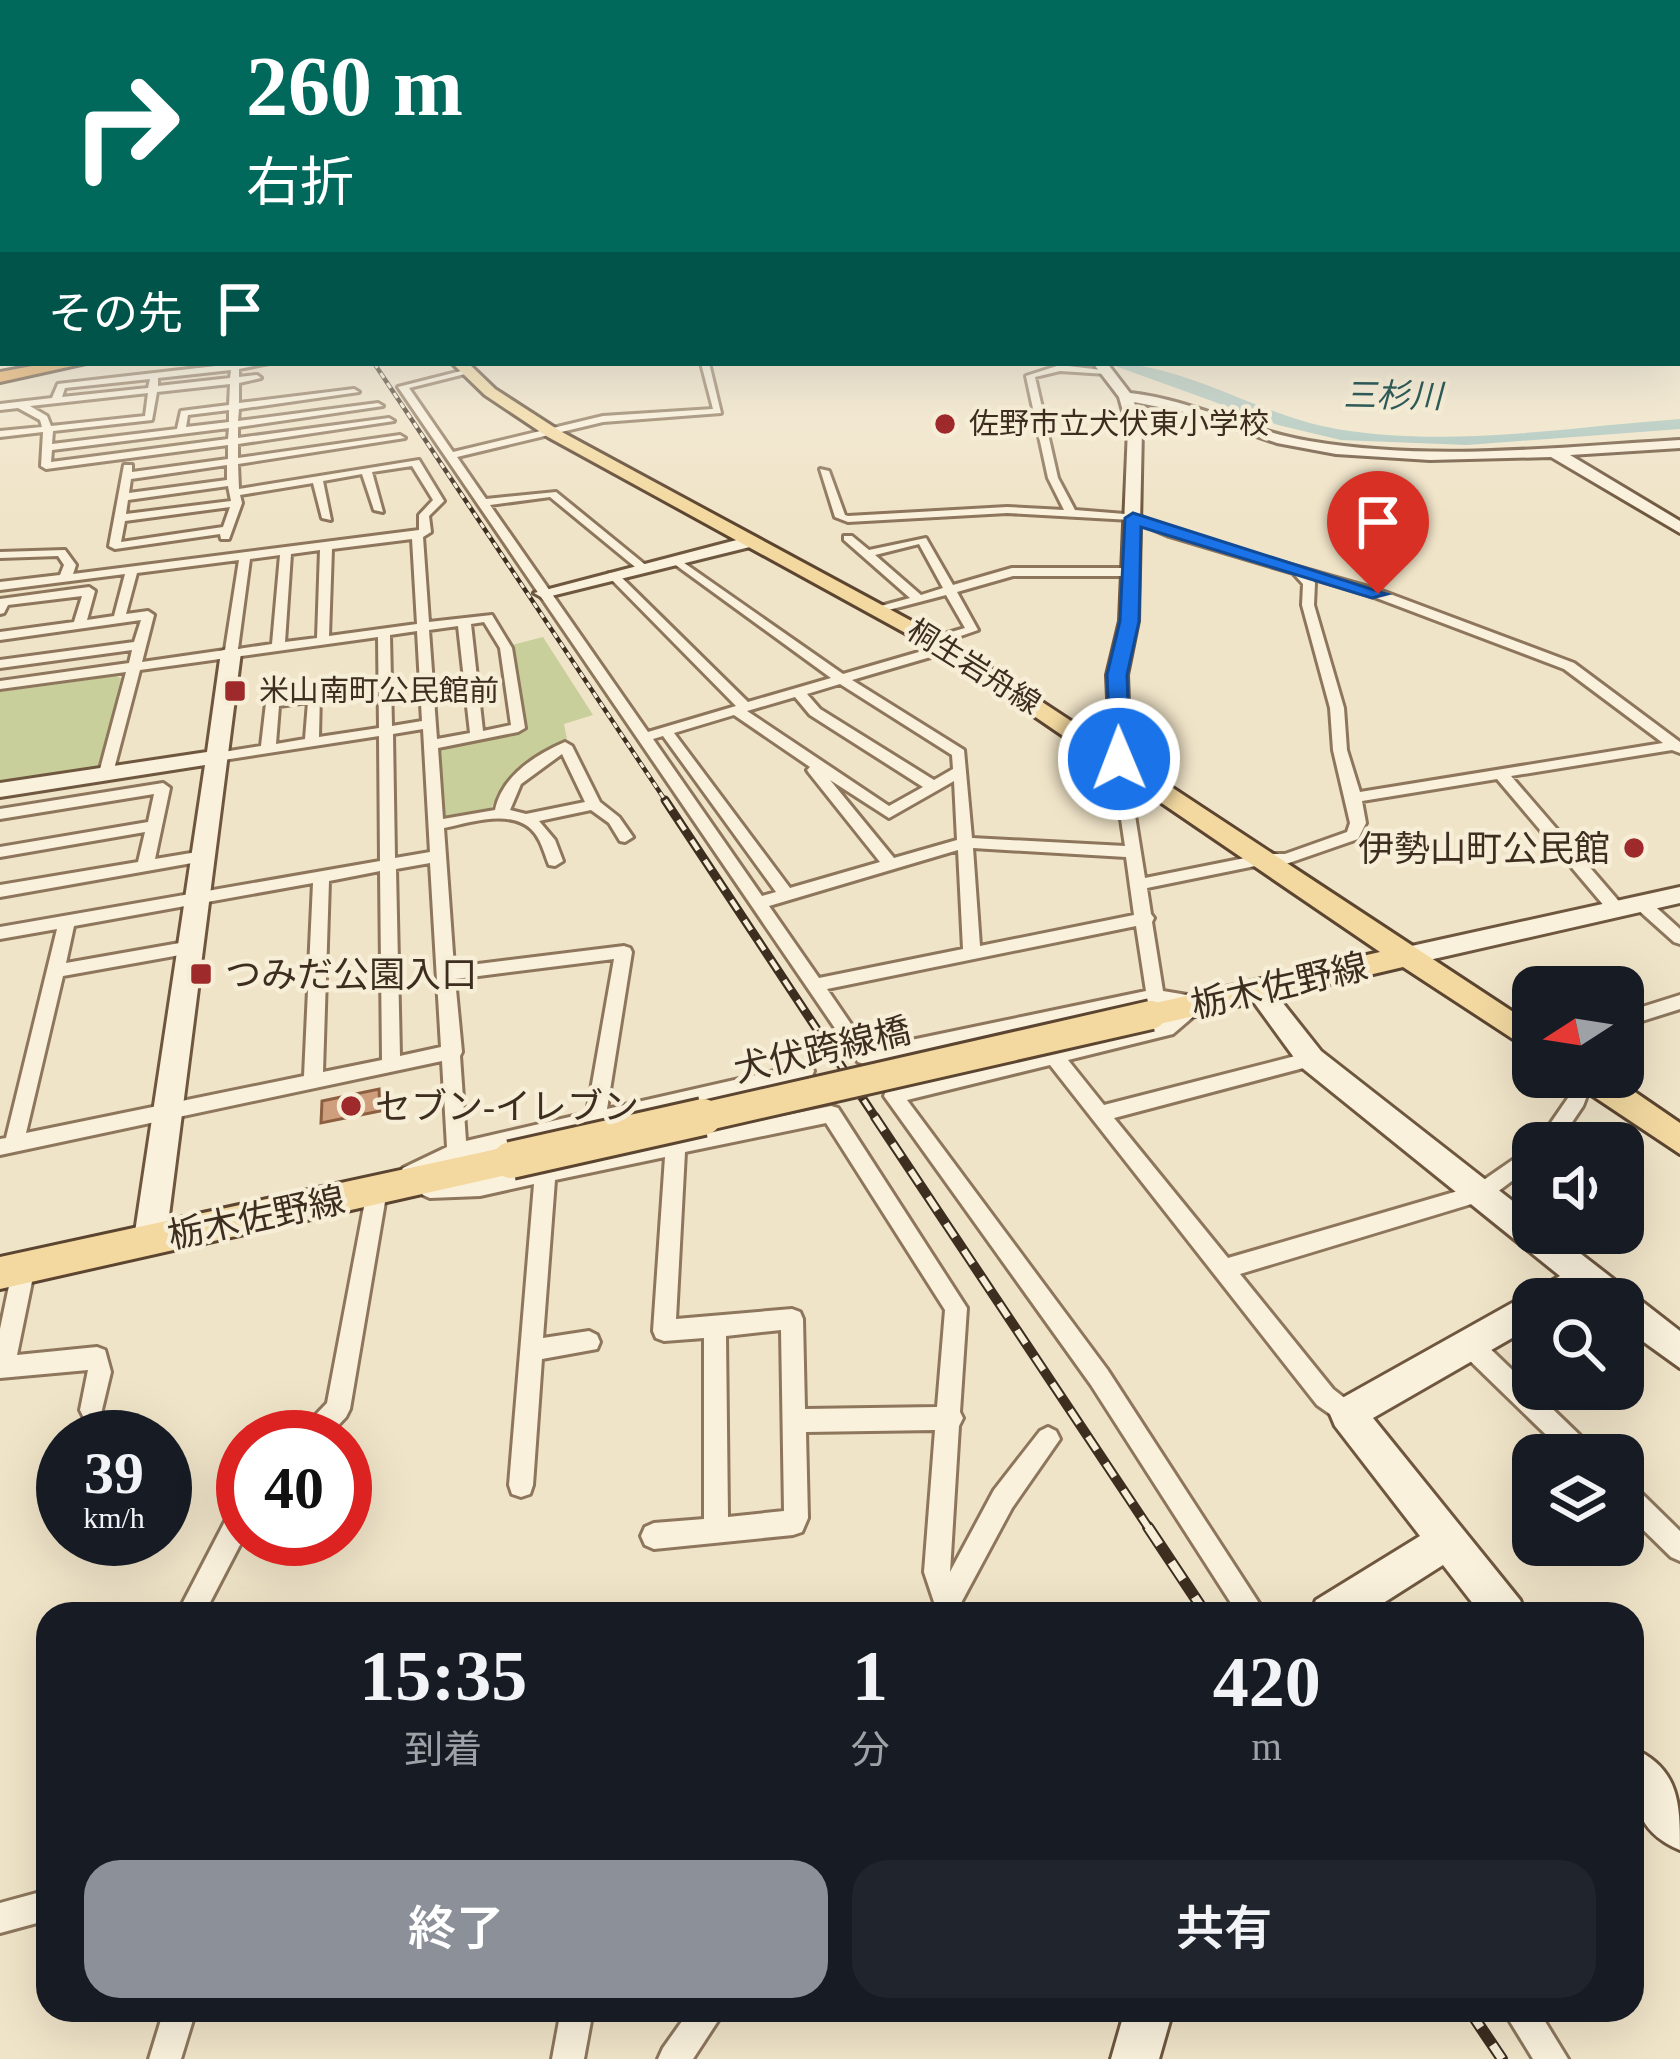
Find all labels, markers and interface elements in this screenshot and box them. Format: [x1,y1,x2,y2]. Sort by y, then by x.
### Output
text: 260 m [246,40,463,133]
icon: right [48,48,204,204]
text: 右折 [246,153,354,213]
icon: arrive [207,276,273,342]
text: その先 [48,289,183,339]
water label: 三杉川 [1343,377,1446,415]
place label: 佐野市立犬伏東小学校 [969,407,1269,440]
marker: 佐野市立犬伏東小学校 [932,411,958,437]
pin [1327,471,1429,594]
icon: arrive [1345,489,1411,555]
street label: 桐生岩舟線 [902,613,1047,720]
place label: 米山南町公民館前 [259,674,499,707]
marker: 米山南町公民館前 [222,678,248,704]
position arrow [1056,696,1182,822]
place label: 伊勢山町公民館 [1358,829,1610,869]
marker: 伊勢山町公民館 [1621,835,1647,861]
street label: 栃木佐野線 [1187,946,1371,1026]
place label: つみだ公園入口 [225,955,477,995]
marker: つみだ公園入口 [188,961,214,987]
north arrow [1512,966,1644,1098]
map controls [1512,966,1644,1566]
street label: 犬伏跨線橋 [730,1010,914,1090]
place label: セブン-イレブン [375,1087,639,1127]
marker: セブン-イレブン [338,1093,364,1119]
button: sound [1512,1122,1644,1254]
street label: 栃木佐野線 [164,1180,348,1256]
button: search [1512,1278,1644,1410]
speed limit sign: 40 [216,1410,372,1566]
button: layers [1512,1434,1644,1566]
text: 39 [84,1440,144,1506]
text: km/h [83,1501,145,1534]
text: 15:35 [359,1636,527,1716]
text: 1 [852,1636,888,1716]
text: 420 [1213,1642,1321,1722]
text: m [1252,1725,1282,1768]
text: 到着 [404,1728,482,1771]
text: 分 [850,1728,890,1771]
button: 終了 [84,1860,828,1998]
button: 共有 [852,1860,1596,1998]

